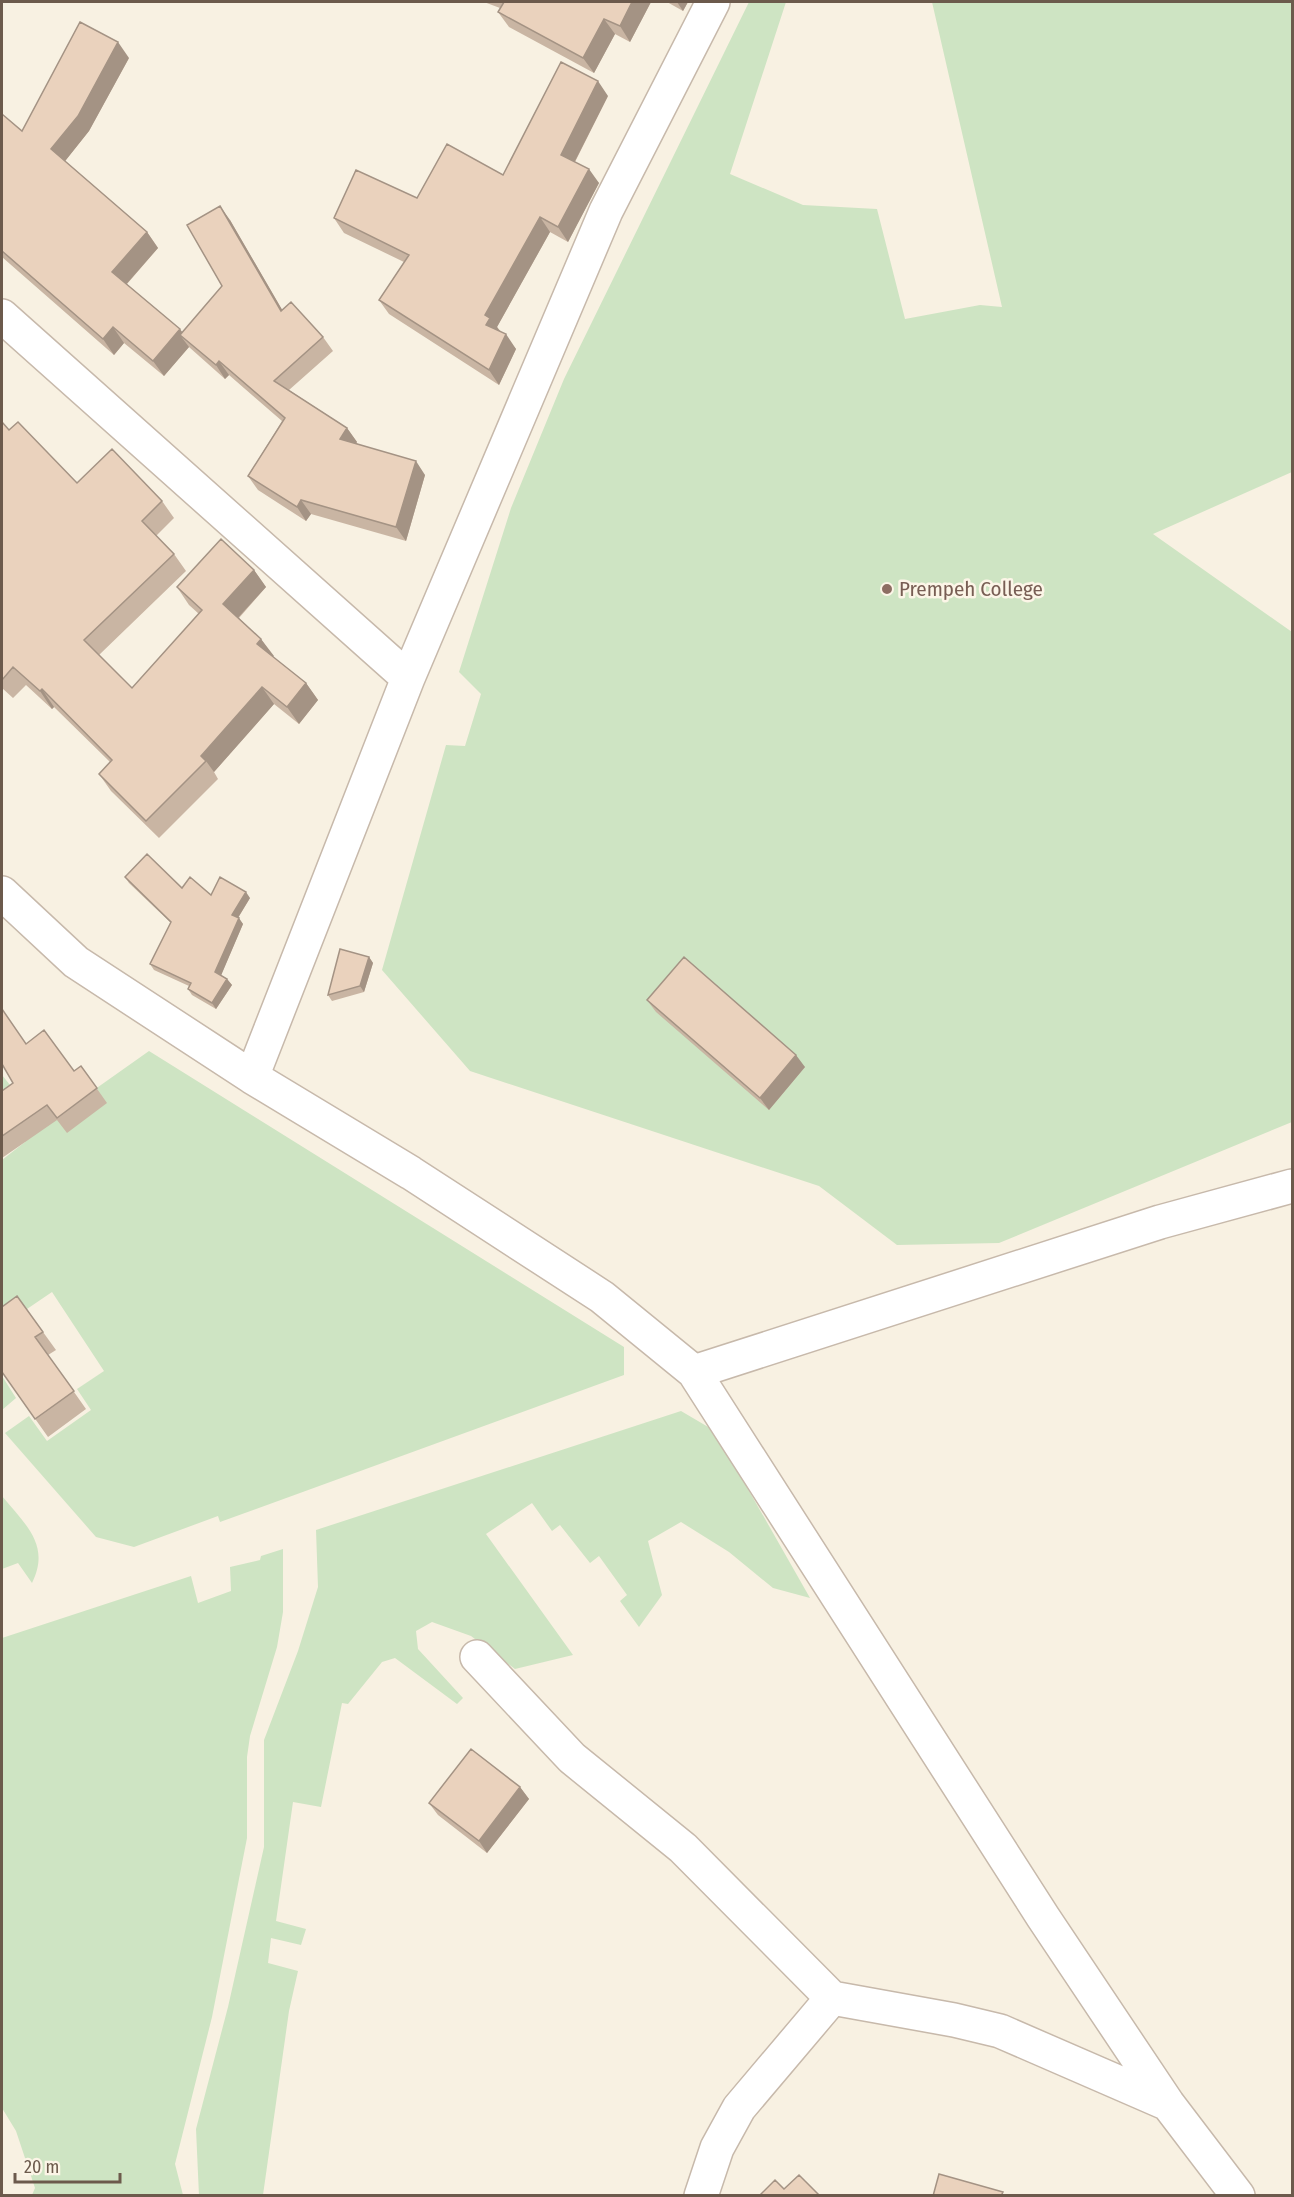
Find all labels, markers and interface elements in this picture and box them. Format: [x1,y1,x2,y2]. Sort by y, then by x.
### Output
place label: Prempeh College [899,576,1043,602]
marker: Prempeh College [880,582,894,596]
scale bar [15,2146,120,2184]
text: 20 m [24,2156,59,2178]

